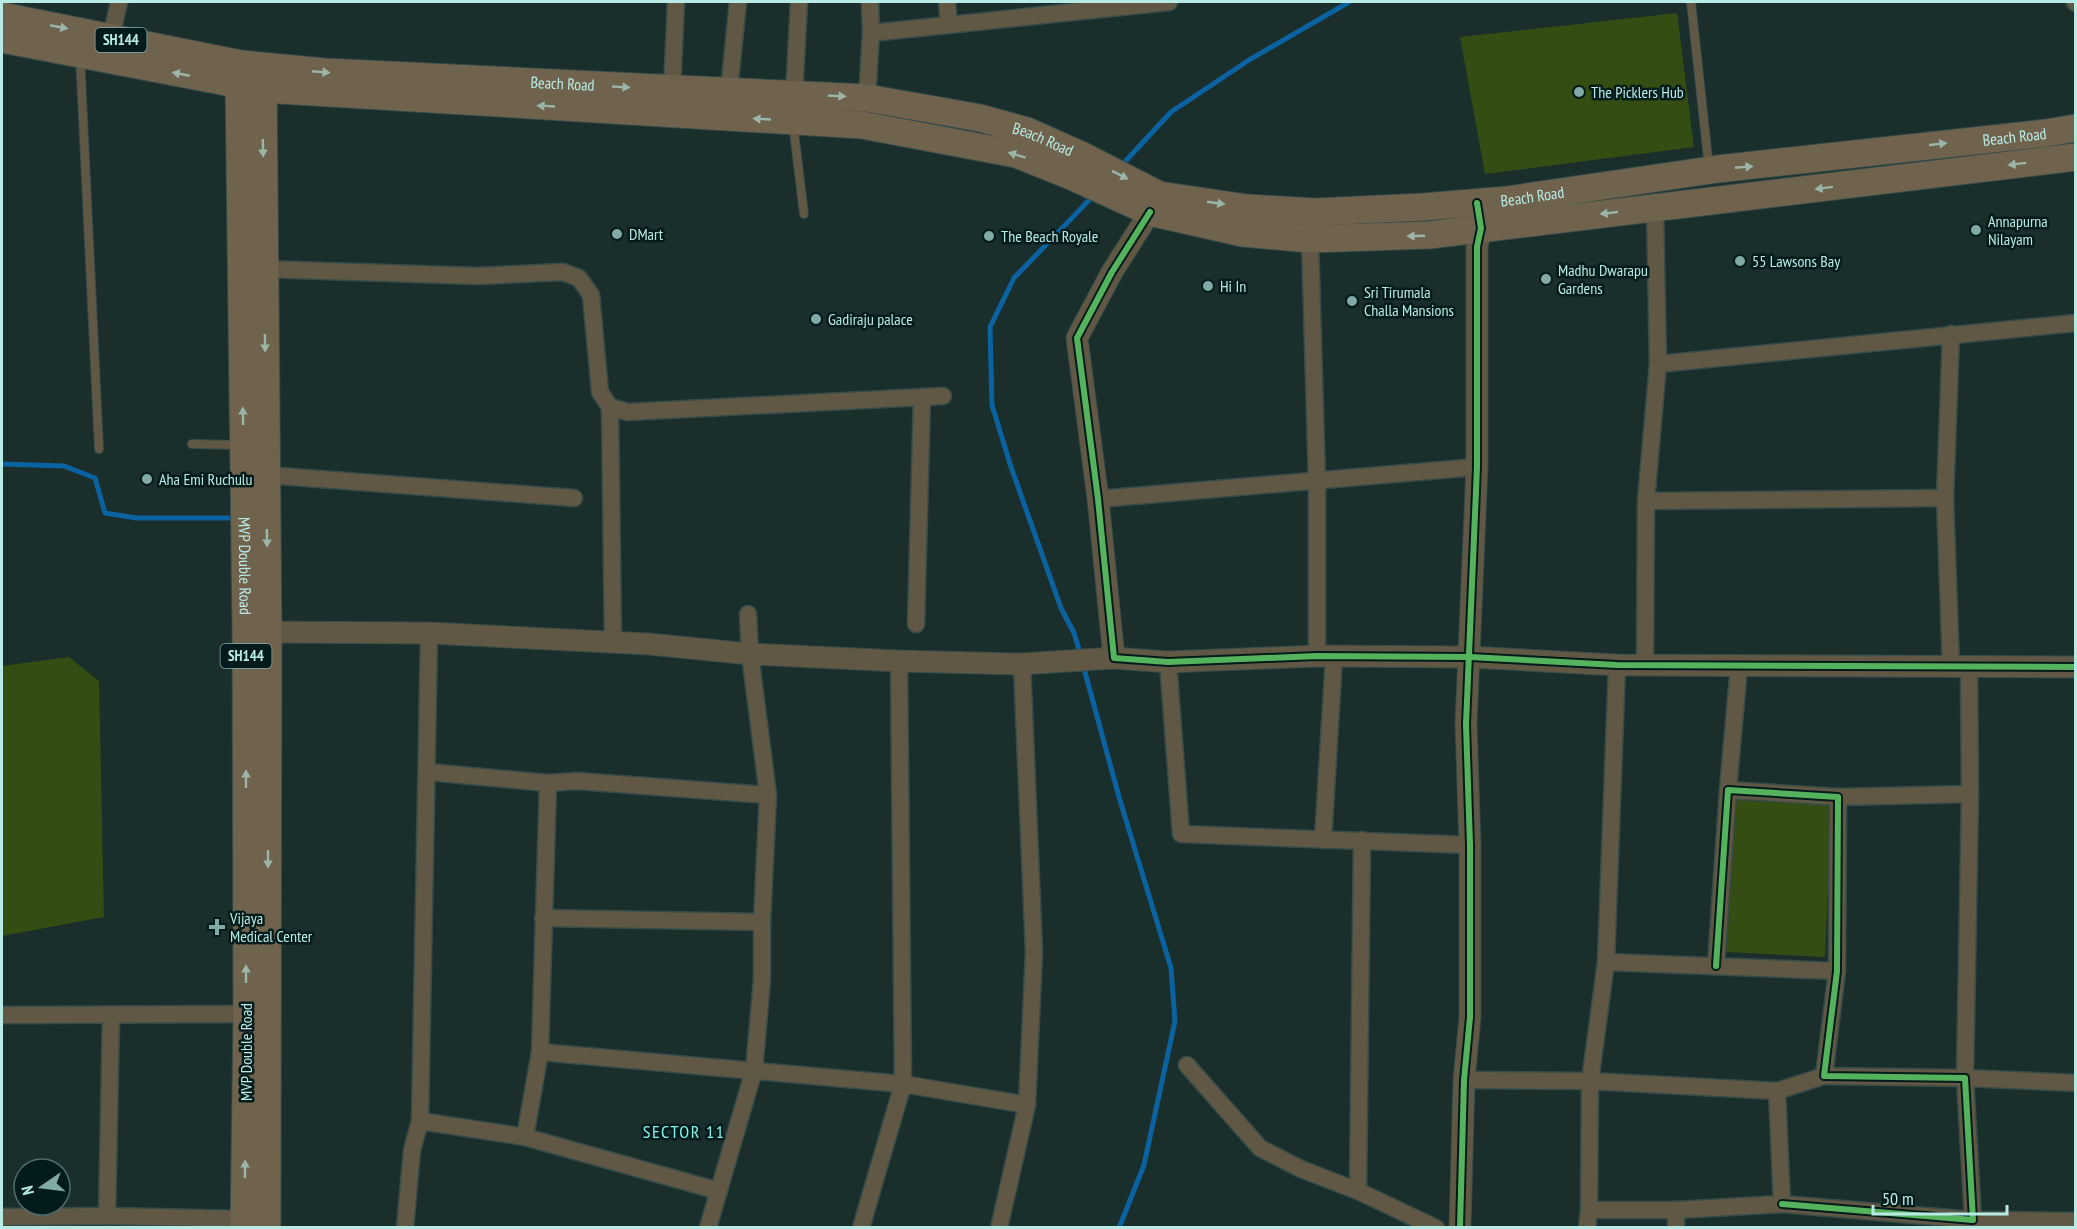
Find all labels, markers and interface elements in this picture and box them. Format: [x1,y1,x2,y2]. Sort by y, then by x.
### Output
one-way arrow [50,23,69,32]
road number: SH144 [96,28,146,52]
one-way arrow [312,67,331,76]
one-way arrow [172,69,191,78]
street label: Beach Road [530,72,595,95]
one-way arrow [611,82,630,91]
place label: The Picklers Hub [1591,82,1684,102]
marker: The Picklers Hub [1572,85,1586,99]
one-way arrow [827,92,846,101]
one-way arrow [537,102,556,111]
one-way arrow [752,114,771,124]
street label: Beach Road [1011,118,1077,160]
street label: Beach Road [1982,123,2047,150]
one-way arrow [258,138,267,157]
one-way arrow [1929,139,1948,149]
one-way arrow [1008,150,1026,159]
one-way arrow [2008,160,2027,169]
one-way arrow [1735,162,1754,172]
one-way arrow [1112,170,1129,180]
street label: Beach Road [1500,182,1565,211]
one-way arrow [1814,183,1833,192]
one-way arrow [1207,199,1226,208]
one-way arrow [1600,208,1619,218]
place label: Annapurna Nilayam [1988,211,2048,249]
marker: Annapurna Nilayam [1969,223,1983,237]
place label: DMart [629,224,664,244]
place label: The Beach Royale [1001,226,1098,246]
marker: DMart [610,227,624,241]
marker: The Beach Royale [982,229,996,243]
one-way arrow [1406,231,1425,240]
place label: 55 Lawsons Bay [1752,251,1840,271]
marker: 55 Lawsons Bay [1733,254,1747,268]
place label: Madhu Dwarapu Gardens [1558,260,1648,298]
marker: Madhu Dwarapu Gardens [1539,272,1553,286]
place label: Hi In [1220,276,1246,296]
marker: Hi In [1201,279,1215,293]
place label: Sri Tirumala Challa Mansions [1364,282,1454,320]
marker: Sri Tirumala Challa Mansions [1345,294,1359,308]
place label: Gadiraju palace [828,309,913,329]
marker: Gadiraju palace [809,312,823,326]
one-way arrow [260,333,270,352]
one-way arrow [239,407,248,426]
place label: Aha Emi Ruchulu [159,469,253,489]
marker: Aha Emi Ruchulu [140,472,154,486]
street label: MVP Double Road [235,517,256,615]
one-way arrow [262,528,272,547]
road number: SH144 [220,644,272,668]
one-way arrow [241,770,251,789]
one-way arrow [263,849,273,868]
place label: Vijaya Medical Center [229,908,313,946]
marker: Vijaya Medical Center [208,918,226,936]
one-way arrow [241,965,251,984]
street label: MVP Double Road [236,1003,256,1101]
district label: SECTOR 11 [643,1120,725,1143]
north arrow [12,1157,72,1217]
one-way arrow [240,1160,250,1179]
scale bar [1873,1178,2006,1216]
text: N [17,1184,38,1197]
text: 50 m [1882,1187,1914,1210]

